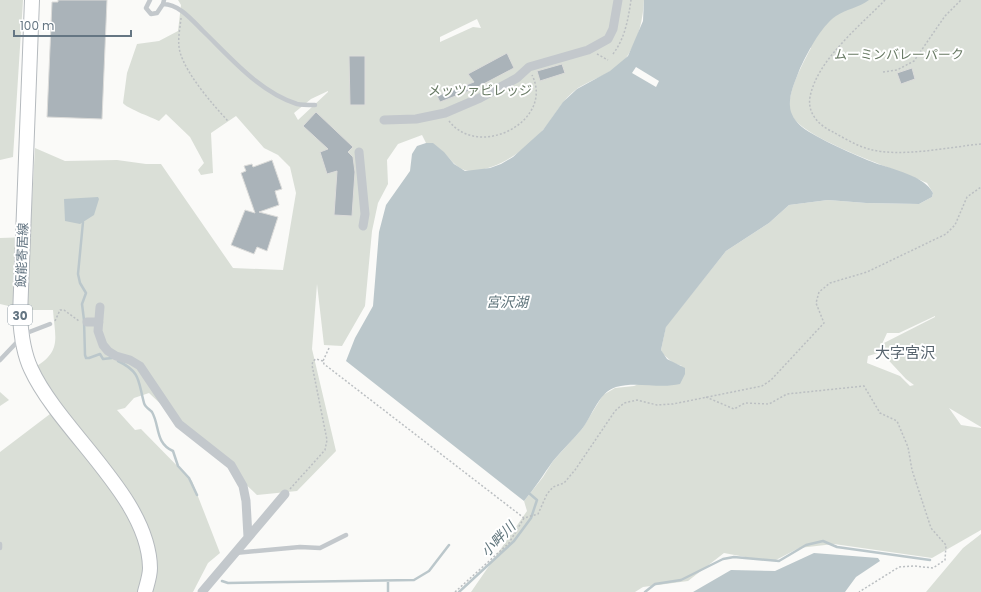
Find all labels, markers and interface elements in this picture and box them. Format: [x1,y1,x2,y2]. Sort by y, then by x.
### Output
scale bar [14,12,131,38]
text: 100 m [20,17,54,34]
park label: ムーミンバレーパーク [834,45,964,64]
park label: メッツァビレッジ [428,81,532,100]
street label: 飯能寄居線 [11,222,33,288]
water label: 宮沢湖 [486,292,530,312]
road number: 30 [8,305,32,325]
district label: 大字宮沢 [875,342,935,363]
water label: 小畔川 [476,516,521,561]

